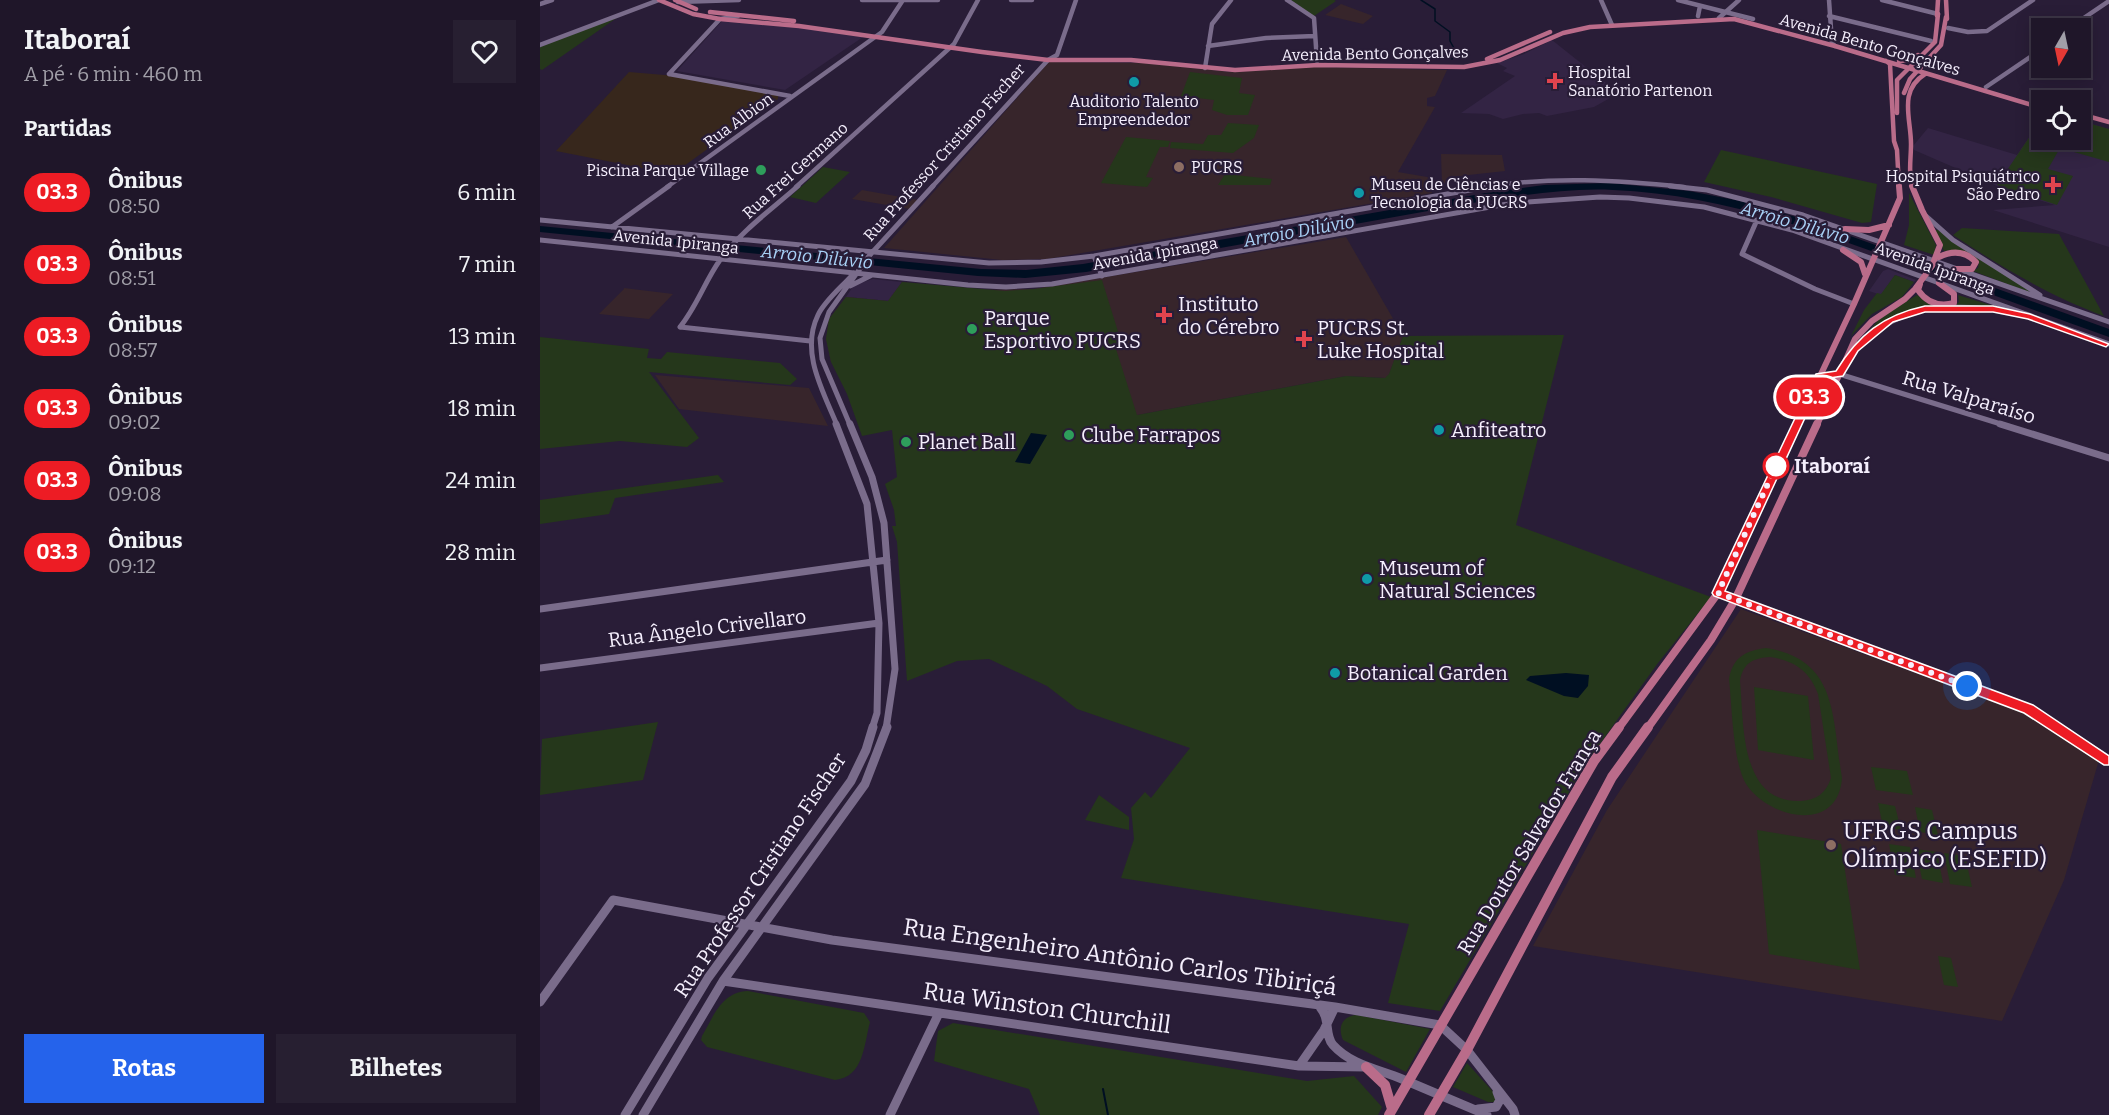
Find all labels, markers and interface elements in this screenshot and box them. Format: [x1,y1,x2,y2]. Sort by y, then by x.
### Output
street label: Avenida Bento Gonçalves [1777,10,1962,79]
north arrow [2031,18,2091,78]
map controls [2031,18,2091,150]
button: heart [453,20,516,83]
text: Itaboraí [24,23,130,56]
street label: Avenida Bento Gonçalves [1281,42,1469,65]
street label: Rua Professor Cristiano Fischer [860,60,1029,245]
text: A pé · 6 min · 460 m [24,62,202,86]
place label: Hospital Sanatório Partenon [1568,63,1712,100]
marker: Hospital Sanatório Partenon [1546,72,1564,90]
marker: Auditorio Talento Empreendedor [1127,75,1141,89]
street label: Rua Albion [700,89,777,152]
button: locate [2031,90,2091,150]
place label: Auditorio Talento Empreendedor [1069,92,1199,129]
text: Partidas [24,115,112,142]
street label: Rua Frei Germano [739,118,852,223]
place label: PUCRS [1191,158,1243,177]
marker: PUCRS [1172,160,1186,174]
place label: Piscina Parque Village [586,161,749,180]
marker: Piscina Parque Village [754,163,768,177]
text: Ônibus [108,167,183,194]
place label: Hospital Psiquiátrico São Pedro [1885,167,2040,204]
place label: Museu de Ciências e Tecnologia da PUCRS [1371,175,1528,212]
marker: Hospital Psiquiátrico São Pedro [2044,176,2062,194]
text: 03.3 [36,179,78,205]
text: 6 min [457,179,516,206]
marker: Museu de Ciências e Tecnologia da PUCRS [1352,186,1366,200]
text: 08:50 [108,194,161,218]
water label: Arroio Dilúvio [1737,197,1852,249]
water label: Arroio Dilúvio [1241,210,1356,252]
street label: Avenida Ipiranga [612,225,740,258]
street label: Avenida Ipiranga [1091,233,1219,274]
street label: Avenida Ipiranga [1872,238,1998,299]
text: Ônibus [108,239,183,266]
water label: Arroio Dilúvio [759,240,874,274]
text: 03.3 [36,251,78,277]
text: 7 min [459,251,516,278]
text: 08:51 [108,266,156,290]
place label: Instituto do Cérebro [1178,292,1279,339]
place label: Parque Esportivo PUCRS [984,306,1141,353]
marker: Instituto do Cérebro [1155,306,1173,324]
text: Ônibus [108,311,183,338]
place label: PUCRS St. Luke Hospital [1317,316,1444,363]
marker: Parque Esportivo PUCRS [965,322,979,336]
text: 03.3 [36,323,78,349]
text: 13 min [449,323,516,350]
marker: PUCRS St. Luke Hospital [1295,330,1313,348]
text: 08:57 [108,338,157,362]
street label: Rua Valparaíso [1899,365,2039,429]
line badge: 03.3 [1767,378,1851,416]
text: Ônibus [108,383,183,410]
text: 03.3 [1788,384,1830,410]
text: 03.3 [36,395,78,421]
text: 18 min [448,395,516,422]
text: 09:02 [108,410,160,434]
place label: Anfiteatro [1451,418,1547,442]
place label: Clube Farrapos [1081,423,1220,447]
marker: Anfiteatro [1432,423,1446,437]
marker: Clube Farrapos [1062,428,1076,442]
place label: Planet Ball [918,430,1016,454]
marker: Planet Ball [899,435,913,449]
marker: Itaboraí [1763,453,1789,479]
place label: Itaboraí [1794,454,1871,478]
text: Ônibus [108,455,183,482]
text: 03.3 [36,467,78,493]
text: 24 min [445,467,516,494]
text: 09:08 [108,482,162,506]
text: Ônibus [108,527,183,554]
text: 03.3 [36,539,78,565]
text: 28 min [445,539,516,566]
text: 09:12 [108,554,156,578]
place label: Museum of Natural Sciences [1379,556,1536,603]
marker: Museum of Natural Sciences [1360,572,1374,586]
street label: Rua Ângelo Crivellaro [607,604,807,652]
place label: Botanical Garden [1347,661,1508,685]
marker: Botanical Garden [1328,666,1342,680]
your location [1952,671,1982,701]
street label: Rua Doutor Salvador França [1452,725,1606,959]
street label: Rua Professor Cristiano Fischer [669,748,851,1002]
place label: UFRGS Campus Olímpico (ESEFID) [1843,817,2047,873]
marker: UFRGS Campus Olímpico (ESEFID) [1824,838,1838,852]
street label: Rua Engenheiro Antônio Carlos Tibiriçá [901,913,1339,1001]
street label: Rua Winston Churchill [921,977,1173,1039]
button: Rotas [24,1034,264,1103]
button: Bilhetes [276,1034,516,1103]

